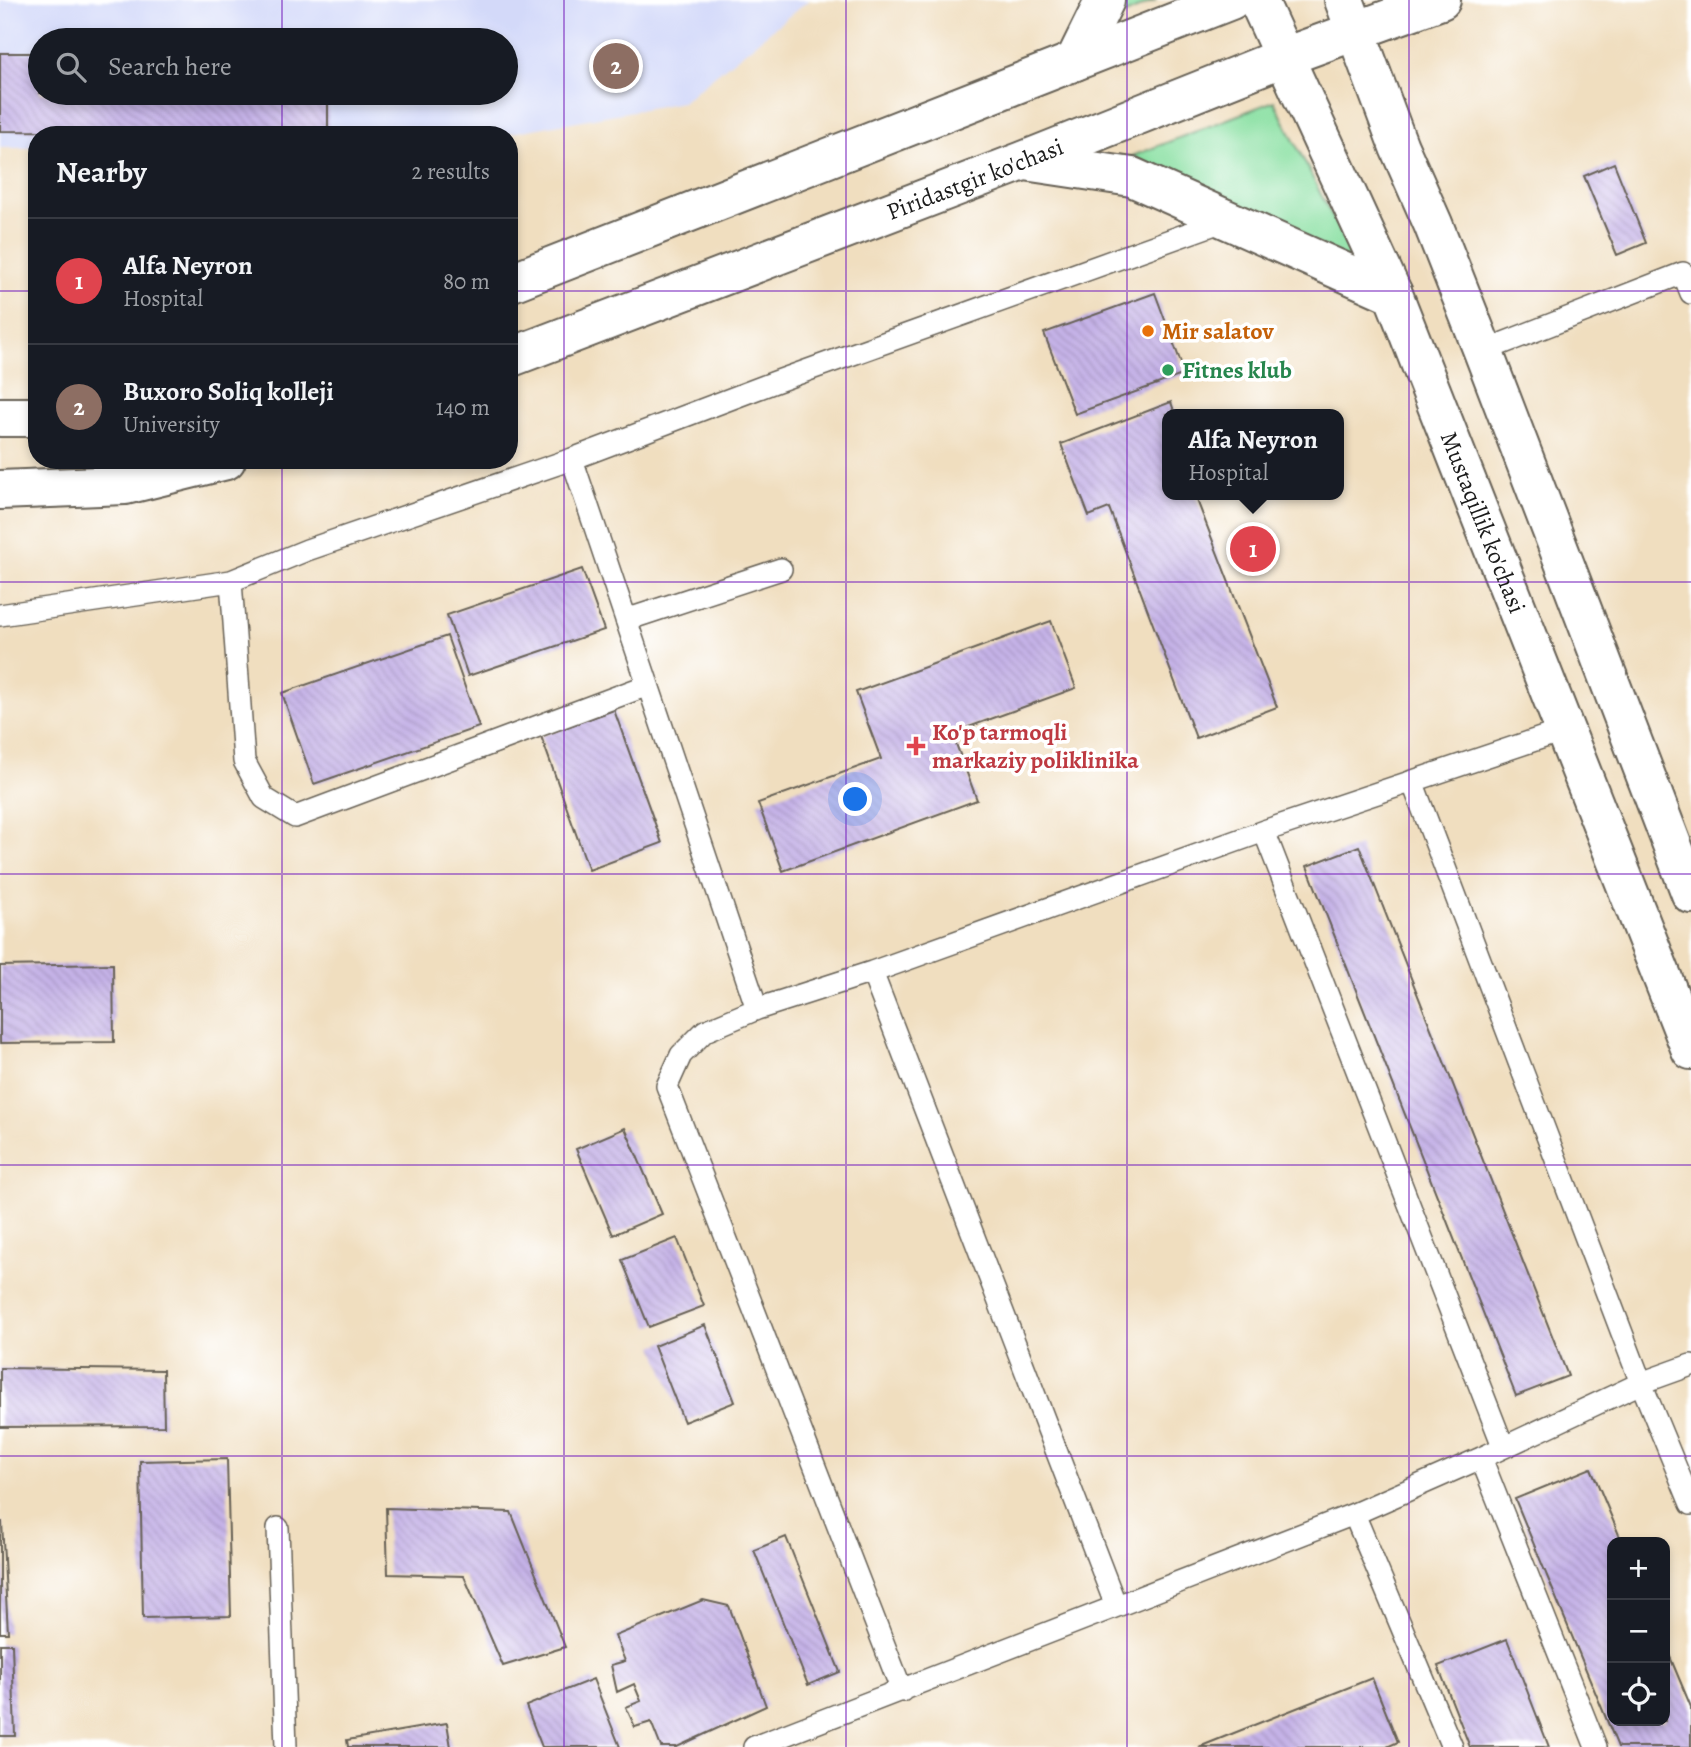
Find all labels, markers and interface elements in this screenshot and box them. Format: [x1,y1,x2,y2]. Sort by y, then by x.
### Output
search box [28,28,518,105]
pin: 2 [593,40,639,92]
icon: search [52,48,90,86]
text: Search here [108,49,232,84]
street label: Piridastgir ko'chasi [882,131,1068,228]
text: Nearby [56,152,147,192]
text: 2 results [412,156,490,187]
text: Alfa Neyron [123,248,253,283]
text: 1 [75,266,83,297]
text: 80 m [443,266,490,297]
text: Hospital [123,283,203,314]
place label: Mir salatov [1162,315,1274,347]
marker: Mir salatov [1140,323,1156,339]
place label: Fitnes klub [1182,354,1292,386]
marker: Fitnes klub [1160,362,1176,378]
text: Buxoro Soliq kolleji [123,374,334,409]
text: 2 [73,392,85,423]
text: 140 m [436,392,490,423]
text: University [123,409,220,440]
popup [1162,409,1344,500]
text: Alfa Neyron [1188,422,1318,457]
street label: Mustaqillik ko'chasi [1433,427,1533,618]
text: Hospital [1188,457,1268,488]
pin: 1 [1230,523,1276,575]
place label: Ko'p tarmoqli markaziy poliklinika [932,716,1139,776]
marker: Ko'p tarmoqli markaziy poliklinika [906,736,926,756]
your location [838,782,872,816]
map controls [1607,1537,1670,1726]
button: + [1607,1537,1670,1600]
button: − [1607,1600,1670,1663]
button: locate [1607,1663,1670,1726]

